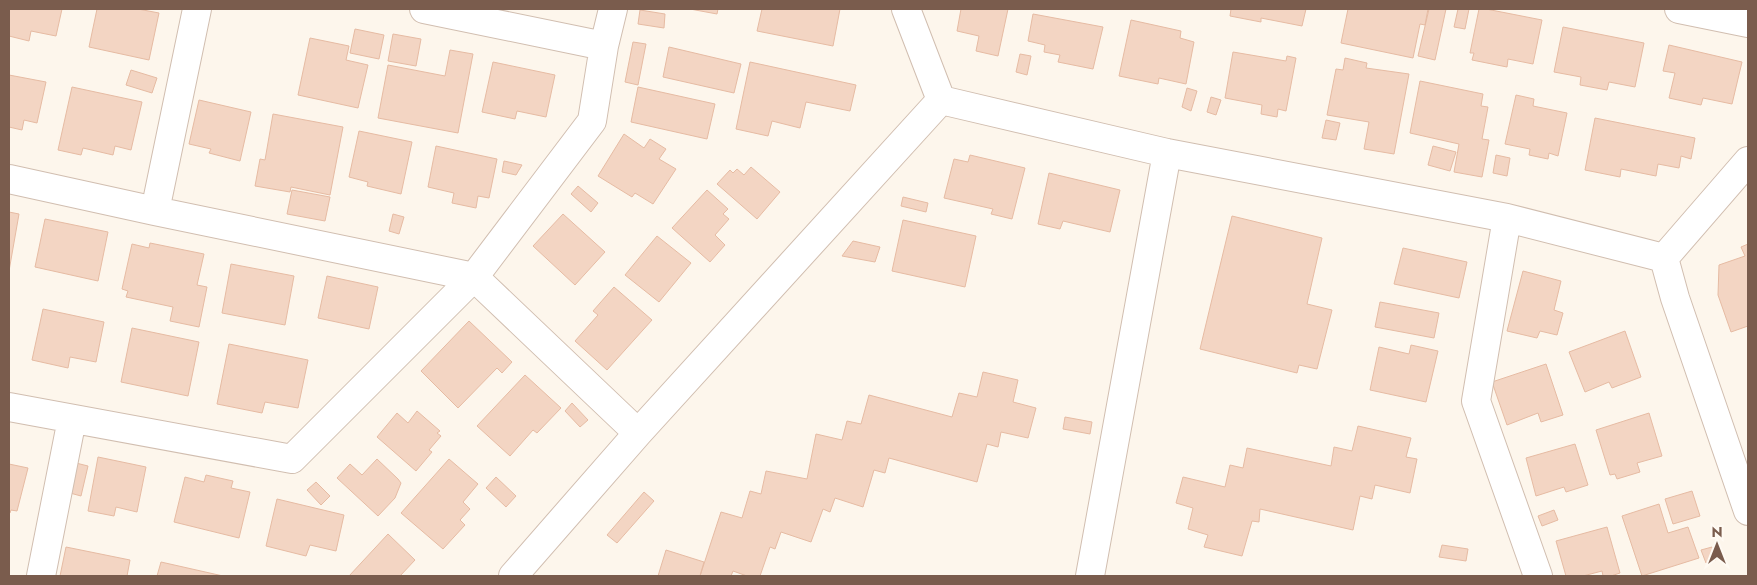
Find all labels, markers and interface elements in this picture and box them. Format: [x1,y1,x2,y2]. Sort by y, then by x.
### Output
north arrow [1692,520,1742,570]
text: N [1711,522,1723,542]

